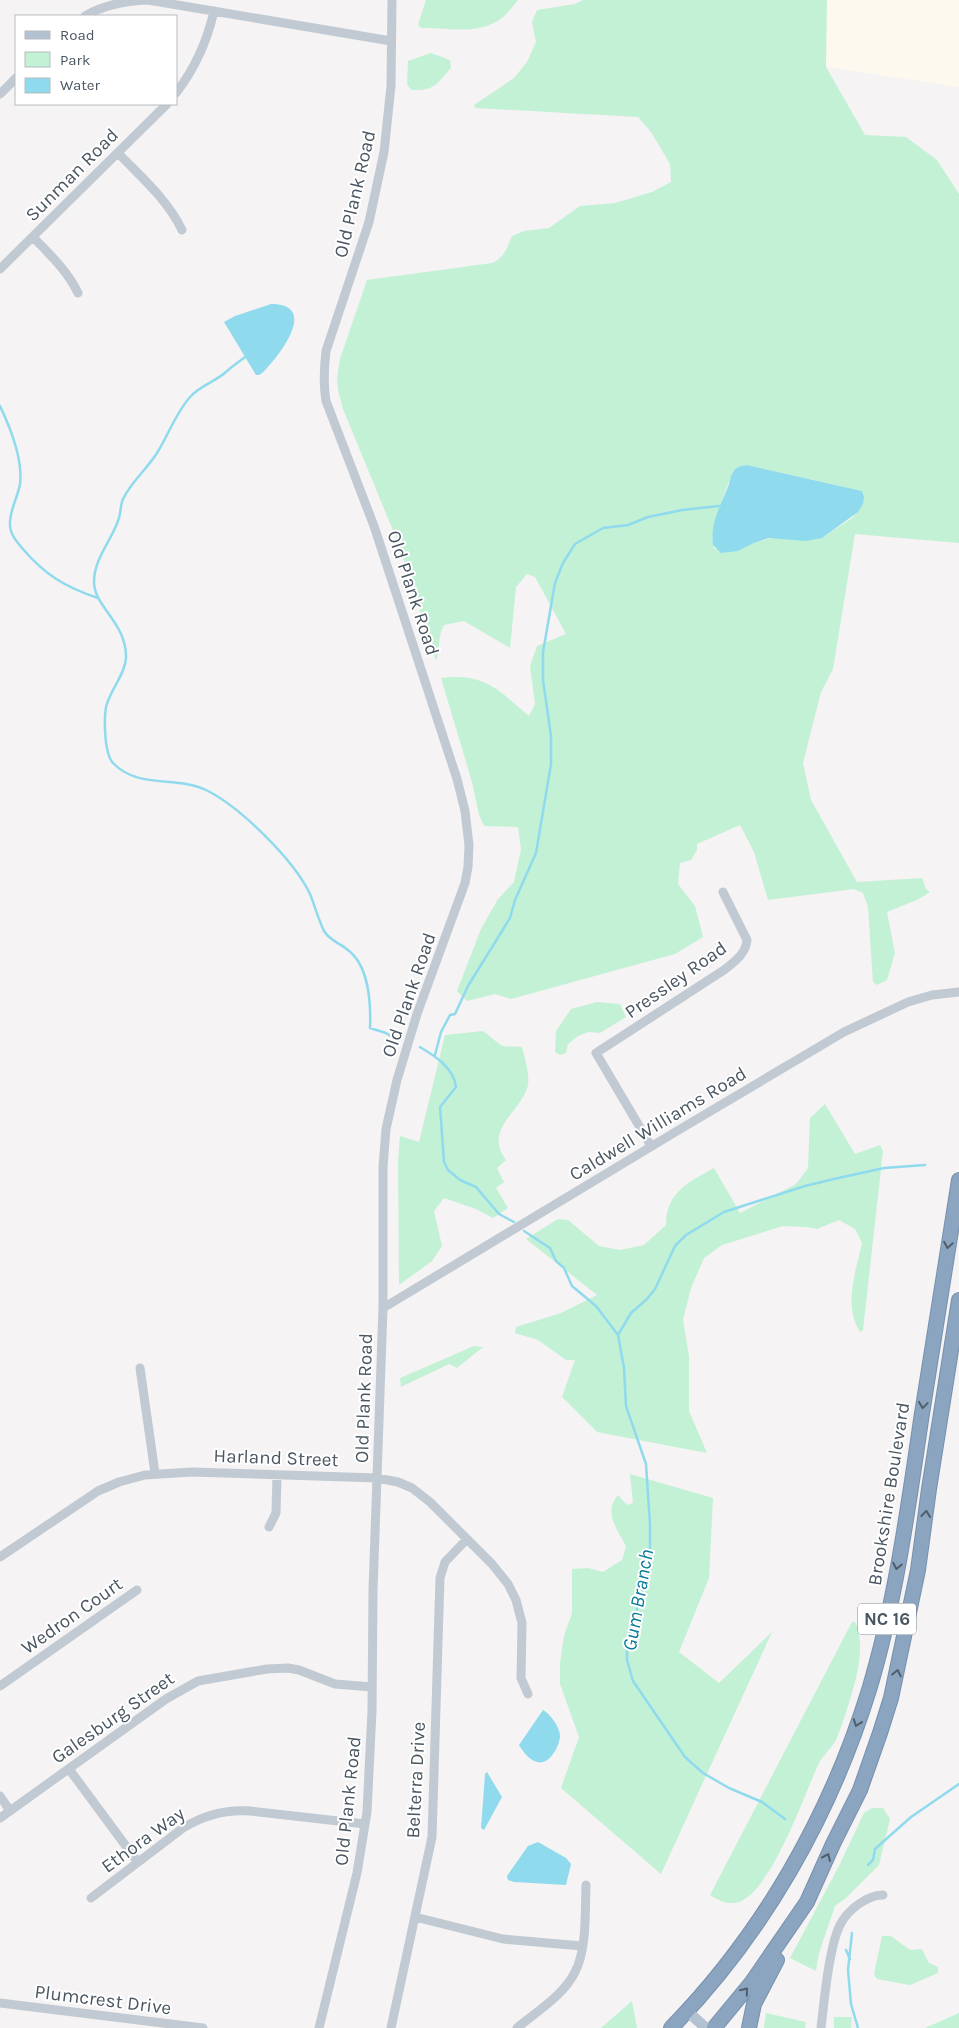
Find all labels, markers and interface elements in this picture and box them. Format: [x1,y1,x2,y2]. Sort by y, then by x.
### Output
legend [15,15,178,105]
text: Road [60,26,95,44]
text: Park [60,51,90,69]
text: Water [60,76,101,94]
street label: Sunman Road [21,124,123,226]
street label: Old Plank Road [330,128,380,260]
street label: Old Plank Road [382,528,444,658]
street label: Old Plank Road [377,930,441,1060]
street label: Pressley Road [621,937,731,1023]
street label: Caldwell Williams Road [565,1062,751,1186]
one-way arrow [944,1241,954,1249]
street label: Old Plank Road [351,1333,377,1463]
street label: Brookshire Boulevard [864,1401,914,1587]
one-way arrow [918,1402,929,1410]
street label: Harland Street [213,1445,339,1471]
one-way arrow [920,1509,931,1517]
water label: Gum Branch [618,1547,658,1653]
one-way arrow [892,1561,902,1570]
street label: Wedron Court [17,1573,127,1659]
road number: NC 16 [858,1604,916,1635]
street label: Galesburg Street [48,1668,178,1768]
one-way arrow [891,1669,901,1678]
one-way arrow [853,1718,863,1727]
street label: Belterra Drive [402,1721,430,1839]
street label: Old Plank Road [330,1735,366,1867]
street label: Ethora Way [97,1802,189,1877]
one-way arrow [820,1853,831,1862]
street label: Plumcrest Drive [33,1981,173,2019]
one-way arrow [740,1988,748,1997]

